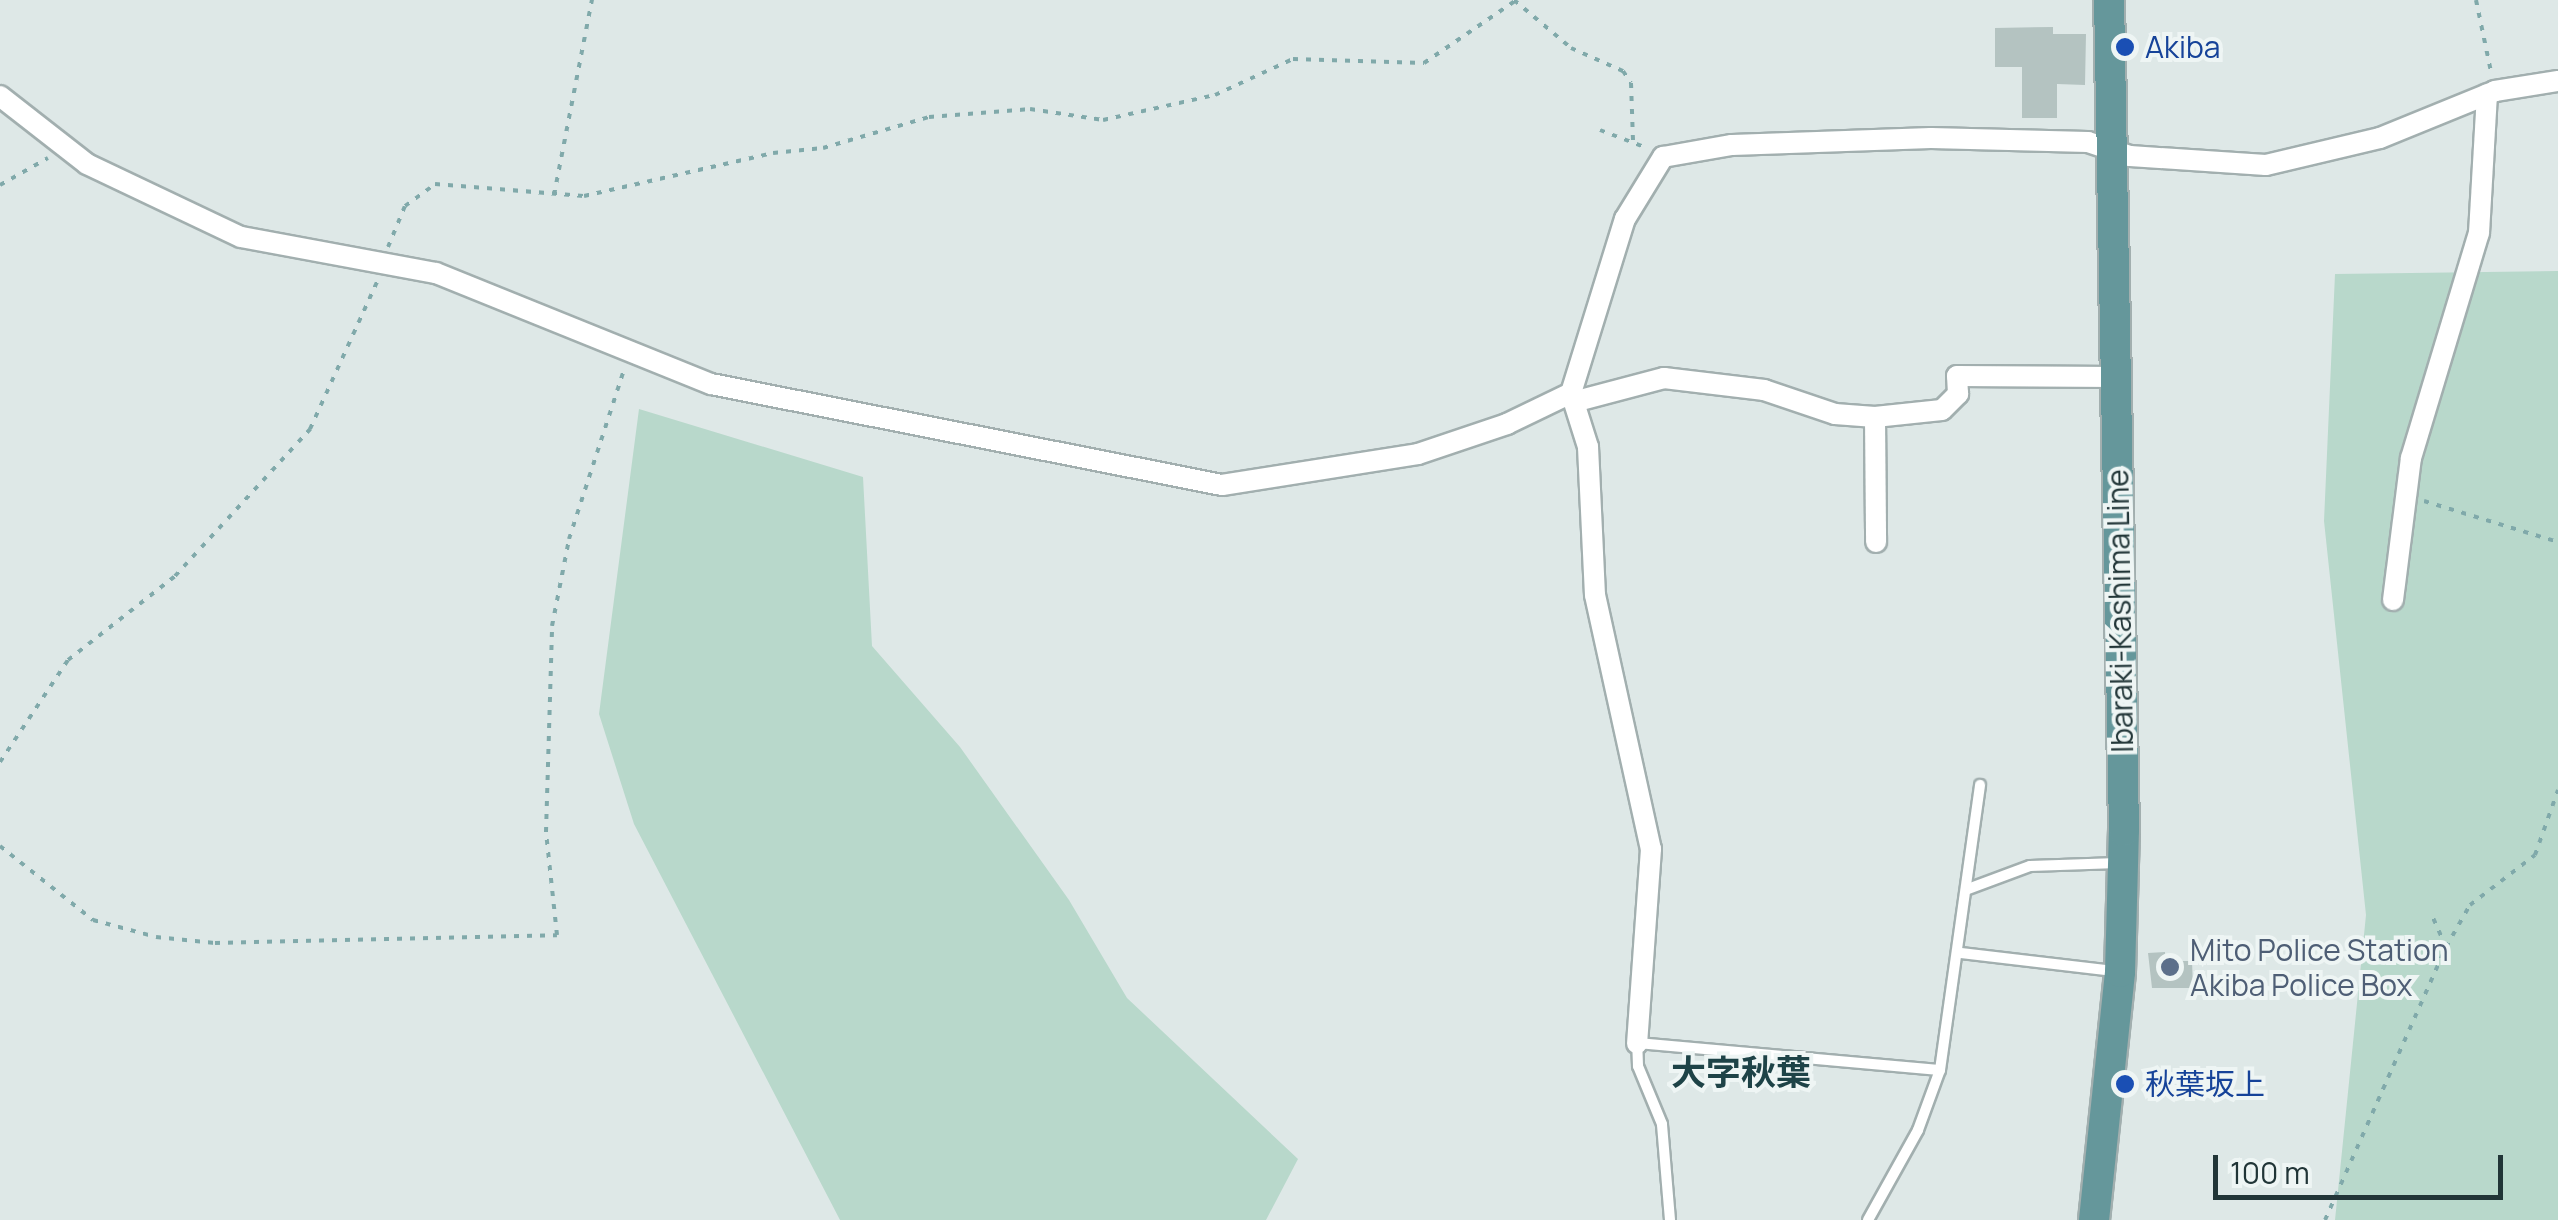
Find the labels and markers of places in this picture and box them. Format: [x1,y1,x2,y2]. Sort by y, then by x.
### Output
place label: Akiba [2145,29,2220,65]
marker: Akiba [2114,36,2136,58]
place label: Mito Police Station Akiba Police Box [2190,932,2449,1002]
marker: Mito Police Station Akiba Police Box [2159,956,2181,978]
place label: 秋葉坂上 [2145,1066,2265,1102]
marker: 秋葉坂上 [2114,1073,2136,1095]

